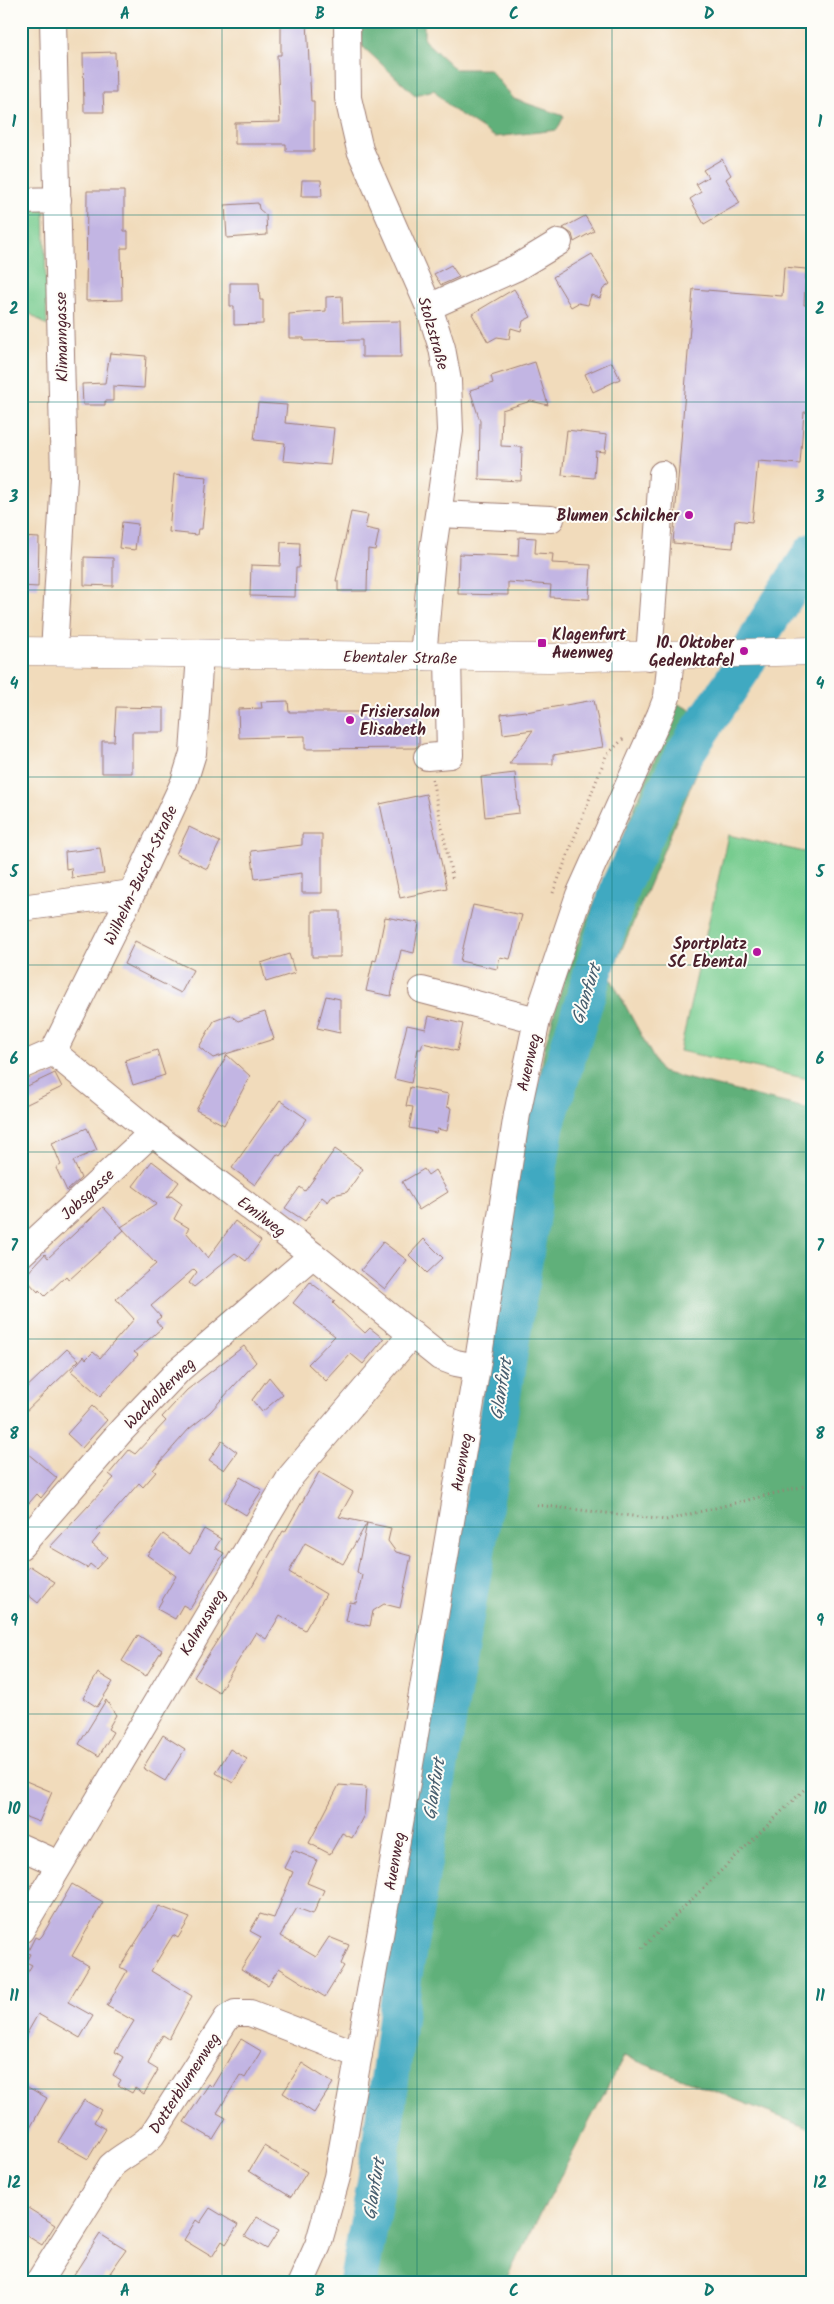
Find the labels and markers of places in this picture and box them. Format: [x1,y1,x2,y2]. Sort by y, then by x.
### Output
place label: Blumen Schilcher [557,504,680,529]
marker: Blumen Schilcher [683,509,695,521]
place label: Klagenfurt Auenweg [552,623,627,666]
place label: 10. Oktober Gedenktafel [649,631,735,674]
marker: Klagenfurt Auenweg [536,637,548,649]
marker: 10. Oktober Gedenktafel [738,645,750,657]
place label: Frisiersalon Elisabeth [360,700,440,743]
marker: Frisiersalon Elisabeth [344,714,356,726]
place label: Sportplatz SC Ebental [668,932,748,975]
marker: Sportplatz SC Ebental [751,946,763,958]

